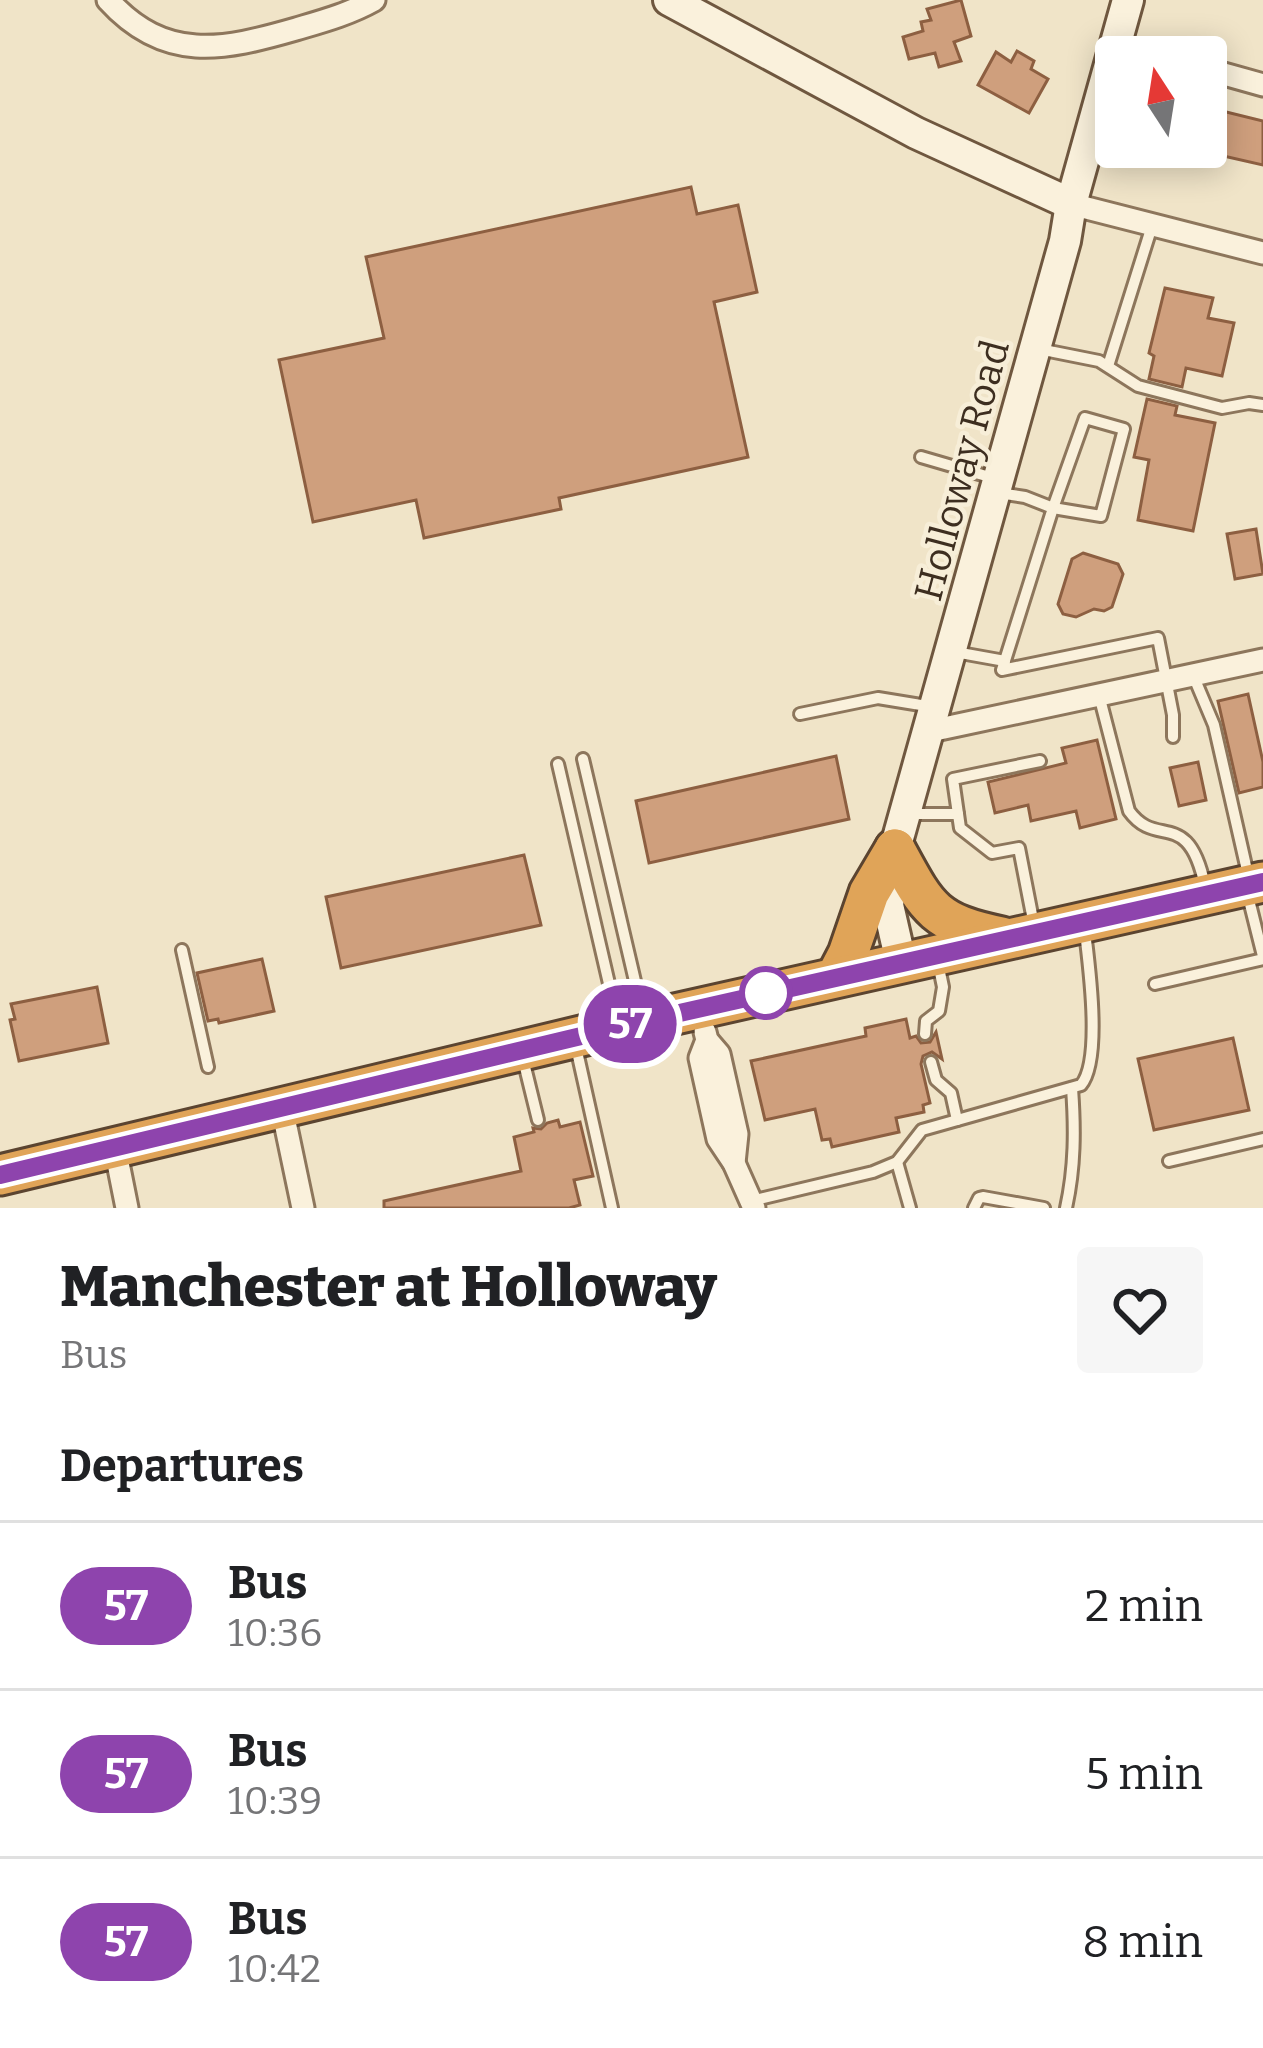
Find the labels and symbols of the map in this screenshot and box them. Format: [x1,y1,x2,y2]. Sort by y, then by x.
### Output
north arrow [1095,36,1227,168]
street label: Holloway Road [905,335,1019,605]
unlabelled marker [741,968,791,1018]
line badge: 57 [576,985,684,1063]

